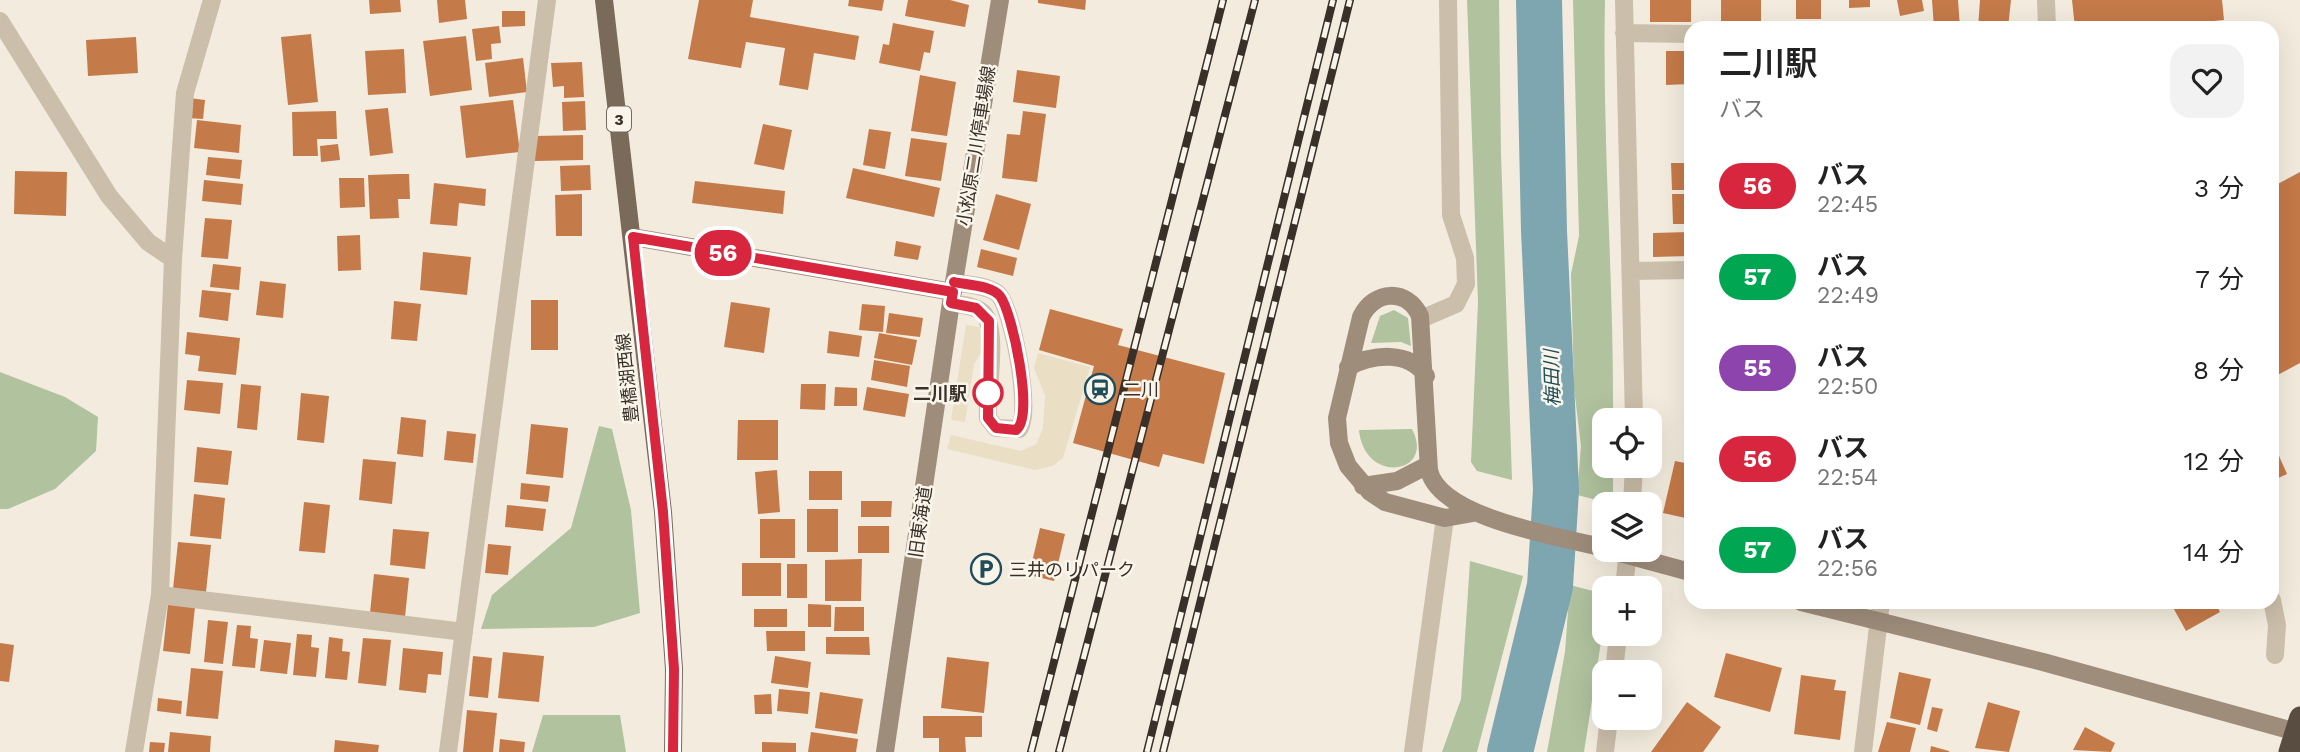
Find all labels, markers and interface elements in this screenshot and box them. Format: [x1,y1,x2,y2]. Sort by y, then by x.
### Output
text: 二川駅 [1719,44,1818,83]
button: heart [2170,44,2244,118]
street label: 小松原二川停車場線 [953,64,999,228]
text: バス [1719,96,1765,123]
road number: 3 [607,106,631,132]
text: バス [1817,160,1869,190]
text: 56 [1743,172,1772,200]
text: 3 分 [2194,173,2244,203]
text: 22:45 [1817,191,1878,218]
line badge: 56 [692,230,754,276]
text: 56 [709,239,737,267]
text: バス [1817,251,1869,281]
text: 57 [1744,263,1771,291]
text: 7 分 [2195,264,2244,294]
text: 22:49 [1817,282,1879,309]
street label: 豊橋湖西線 [612,332,642,424]
text: バス [1817,342,1869,372]
water label: 梅田川 [1539,347,1564,407]
text: 55 [1744,354,1771,382]
text: 8 分 [2193,355,2244,385]
station icon: 二川 [1083,372,1117,406]
text: 22:50 [1817,373,1878,400]
marker: 二川駅 [973,378,1003,408]
place label: 二川 [1123,379,1159,400]
place label: 二川駅 [913,383,967,404]
map controls [1592,408,1662,730]
button: locate [1592,408,1662,478]
text: バス [1817,433,1869,463]
text: 56 [1743,445,1772,473]
text: 12 分 [2184,446,2244,476]
text: 22:54 [1817,464,1878,491]
street label: 旧東海道 [905,485,935,559]
button: layers [1592,492,1662,562]
text: バス [1817,524,1869,554]
text: 57 [1744,536,1771,564]
text: 14 分 [2183,537,2244,567]
parking icon: 三井のリパーク [969,552,1003,586]
text: 22:56 [1817,555,1878,582]
place label: 三井のリパーク [1009,559,1135,580]
button: + [1592,576,1662,646]
button: − [1592,660,1662,730]

